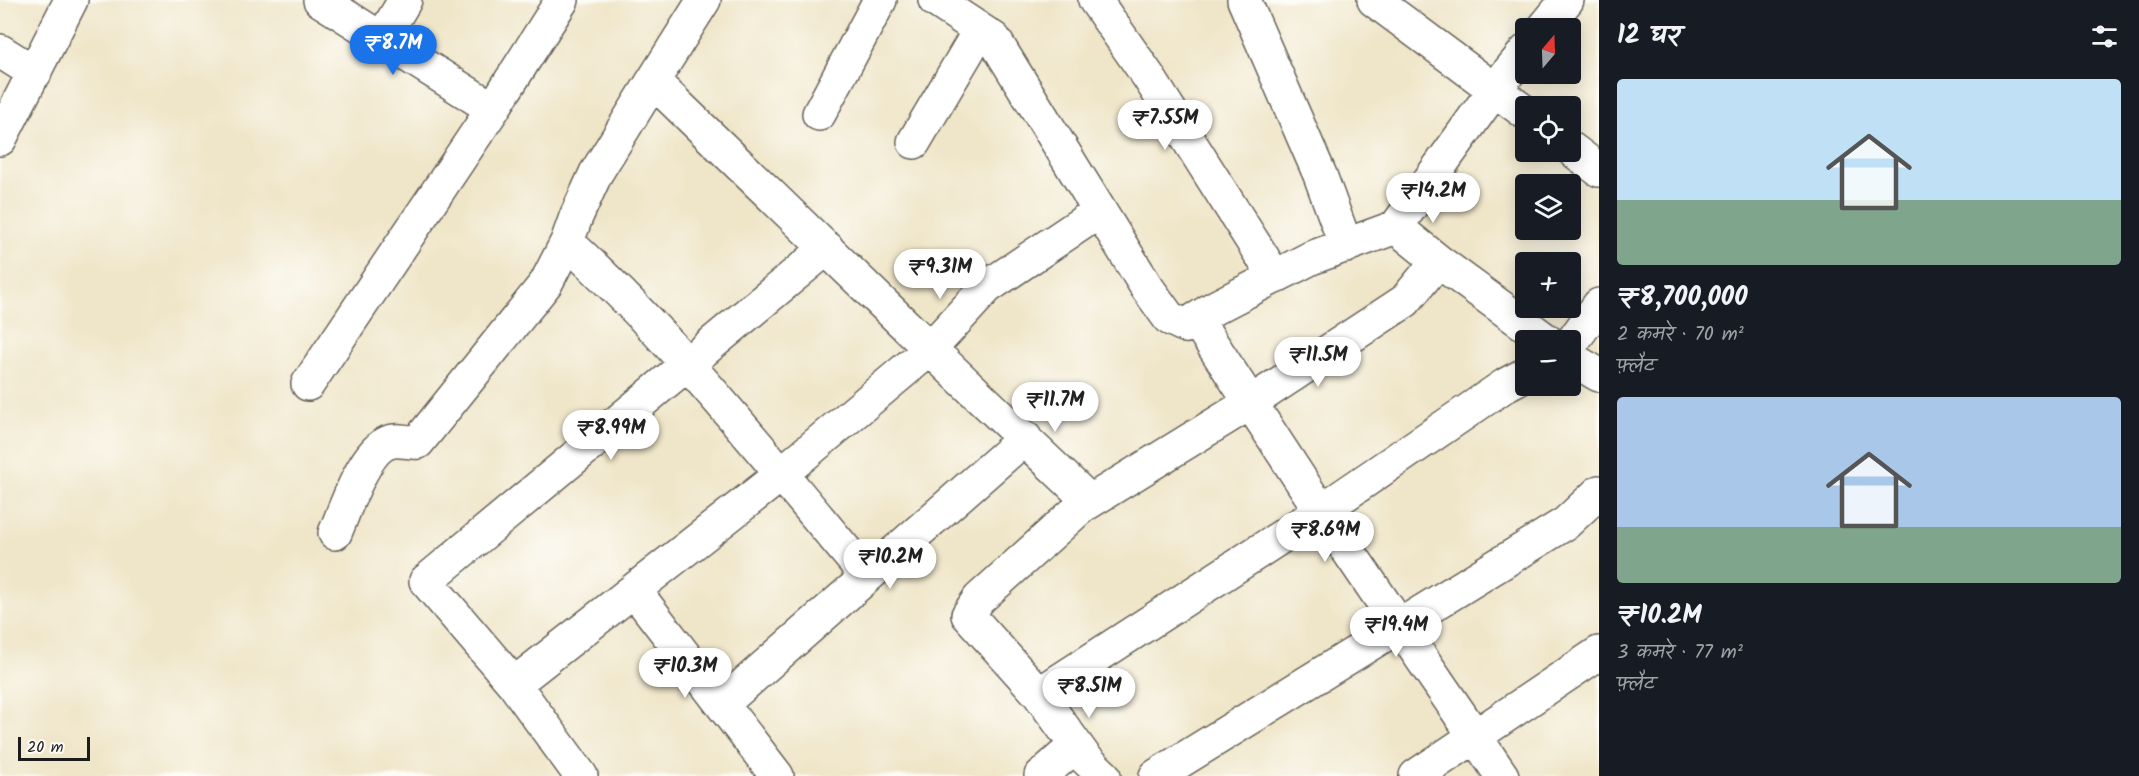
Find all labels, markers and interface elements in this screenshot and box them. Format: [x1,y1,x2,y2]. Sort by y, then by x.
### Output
text: 12 घर [1617,15,1680,57]
north arrow [1515,18,1581,84]
map controls [1515,18,1581,396]
icon: filters [2088,20,2121,53]
pin: ₹8.7M [351,25,435,76]
text: ₹8.7M [364,28,422,60]
button: locate [1515,96,1581,162]
pin: ₹7.55M [1116,100,1214,151]
text: ₹7.55M [1132,103,1198,135]
icon: home [1815,118,1923,226]
pin: ₹14.2M [1384,173,1482,224]
button: layers [1515,174,1581,240]
text: ₹14.2M [1400,176,1466,208]
pin: ₹9.31M [891,249,989,300]
text: ₹9.31M [908,252,972,284]
button: + [1515,252,1581,318]
text: ₹8,700,000 [1617,277,1748,319]
text: 2 कमरे · 70 m² [1617,319,1744,351]
button: − [1515,330,1581,396]
pin: ₹11.5M [1269,337,1367,388]
text: ₹11.5M [1288,340,1348,372]
text: फ़्लैट [1617,351,1655,383]
pin: ₹11.7M [1006,382,1104,433]
text: ₹11.7M [1026,385,1084,417]
pin: ₹8.99M [562,410,660,461]
text: ₹8.99M [576,413,646,445]
icon: home [1815,436,1923,544]
pin: ₹8.69M [1276,512,1374,563]
text: ₹8.69M [1290,515,1360,547]
pin: ₹10.2M [841,539,939,590]
text: ₹10.2M [857,542,923,574]
text: ₹10.2M [1617,595,1702,637]
pin: ₹19.4M [1347,607,1445,658]
text: ₹19.4M [1364,610,1428,642]
text: 3 कमरे · 77 m² [1617,637,1743,669]
pin: ₹10.3M [636,648,734,699]
text: ₹10.3M [653,651,717,683]
pin: ₹8.51M [1040,668,1138,719]
text: फ़्लैट [1617,669,1655,701]
text: ₹8.51M [1056,671,1122,703]
scale bar [18,734,90,762]
text: 20 m [27,735,63,760]

